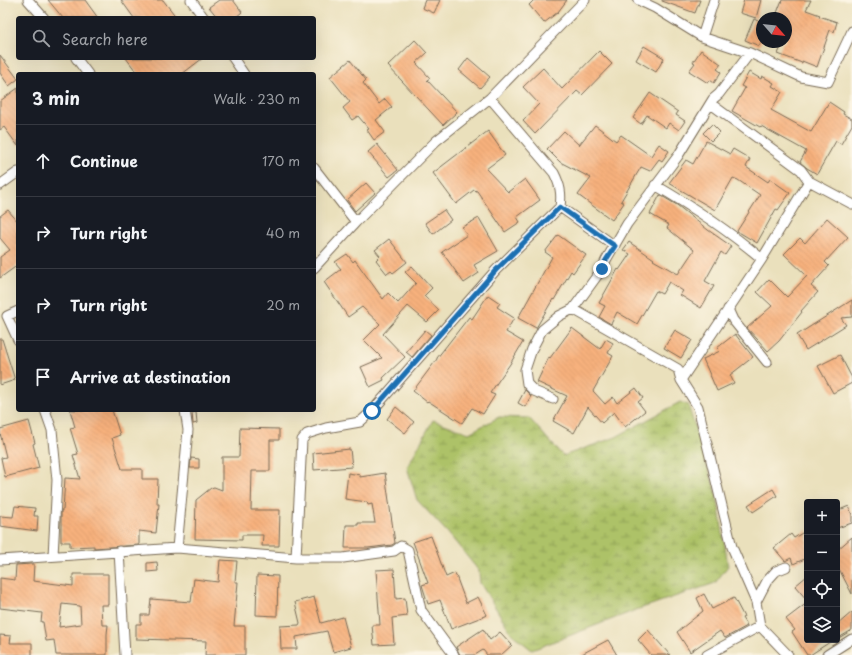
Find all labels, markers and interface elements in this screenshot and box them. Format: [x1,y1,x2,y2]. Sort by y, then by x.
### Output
north arrow [756,12,792,48]
search box [16,16,316,60]
icon: search [30,27,52,49]
text: Search here [62,27,148,50]
text: 3 min [32,85,80,111]
text: Walk · 230 m [213,89,300,108]
text: Continue [70,149,138,172]
icon: ahead [32,150,54,172]
text: 170 m [262,151,300,170]
text: Turn right [70,221,147,244]
icon: right [32,222,54,244]
text: 40 m [266,223,300,242]
route end [593,260,611,278]
text: Turn right [70,293,147,316]
icon: right [32,294,54,316]
text: 20 m [266,295,300,314]
text: Arrive at destination [70,365,231,388]
icon: arrive [32,366,54,388]
route start [363,402,381,420]
map controls [804,499,840,643]
button: + [804,499,840,535]
button: − [804,535,840,571]
button: locate [804,571,840,607]
button: layers [804,607,840,643]

